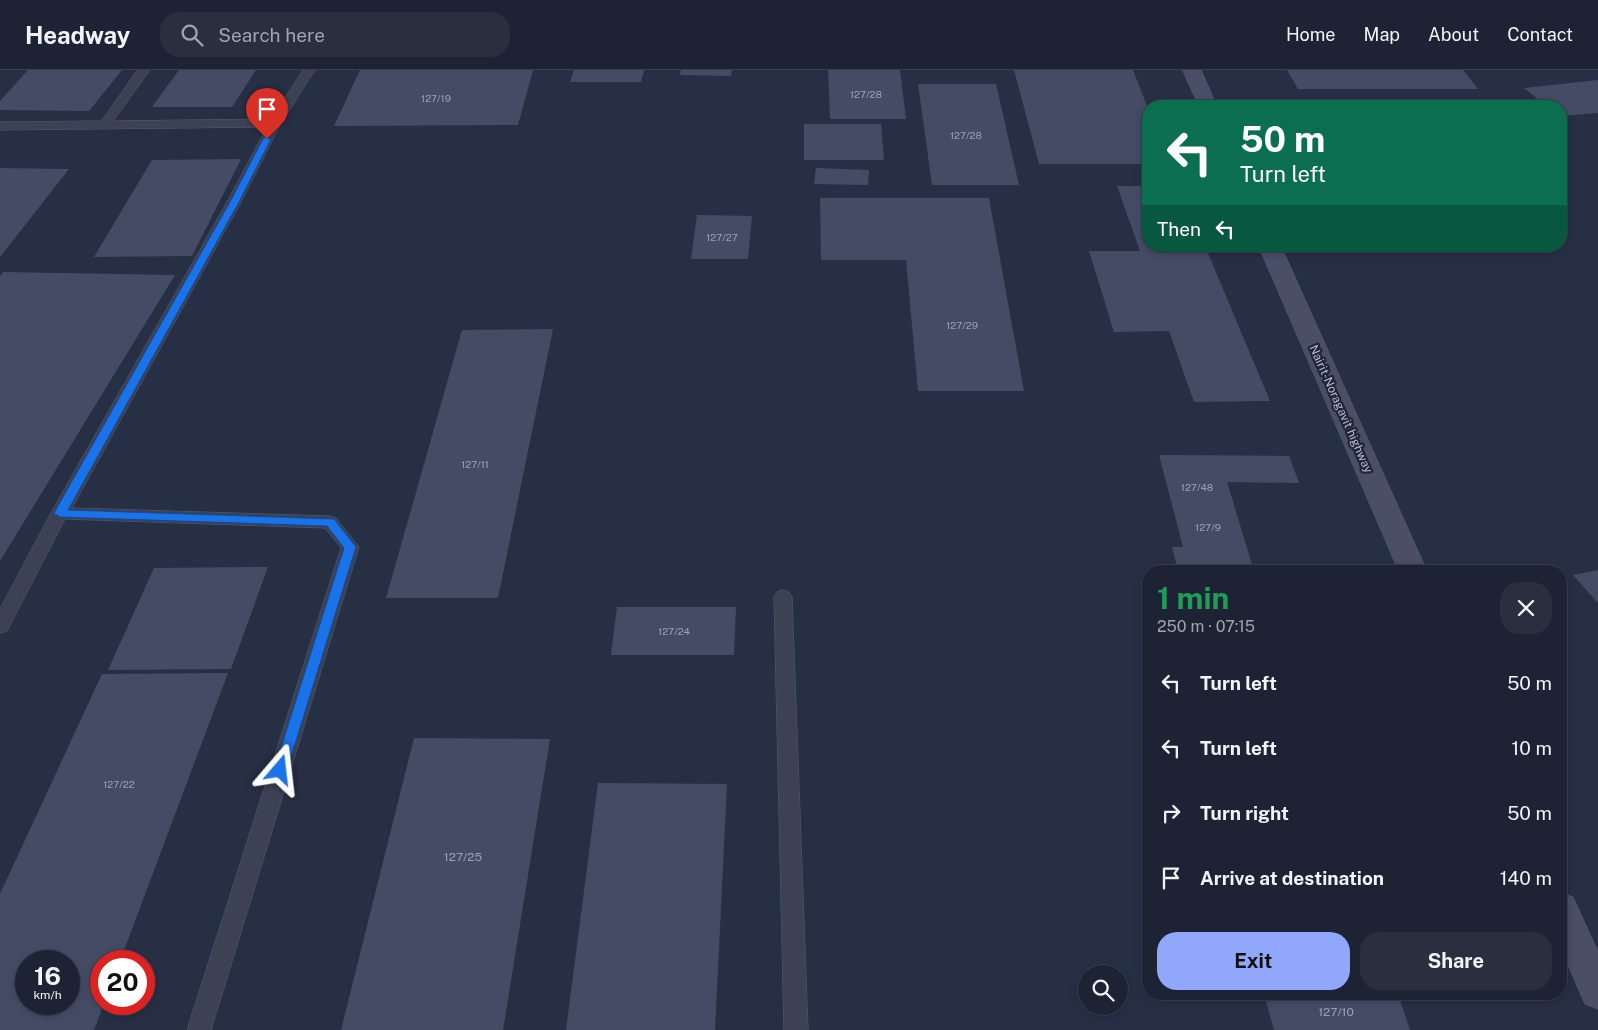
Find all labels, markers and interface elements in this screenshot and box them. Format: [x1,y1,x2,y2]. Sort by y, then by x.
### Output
search box [160,12,510,57]
text: Headway [25,21,130,49]
icon: search [178,21,206,49]
text: Search here [218,24,325,46]
text: Home [1286,24,1336,45]
text: Map [1364,24,1400,45]
text: About [1428,24,1479,45]
text: Contact [1507,24,1573,45]
pin [246,88,288,139]
house number: 127/28 [850,88,882,100]
house number: 127/19 [421,92,451,104]
icon: arrive [253,95,281,123]
text: 50 m [1240,119,1325,160]
icon: left [1157,120,1222,185]
house number: 127/28 [950,129,982,141]
text: Turn left [1240,161,1326,187]
icon: left [1211,215,1239,243]
text: Then [1157,218,1201,240]
house number: 127/27 [706,231,738,243]
house number: 127/29 [946,319,978,331]
street label: Nairit-Noragavit highway [1306,343,1376,476]
house number: 127/11 [461,458,489,470]
house number: 127/48 [1181,481,1213,493]
house number: 127/9 [1195,521,1221,533]
text: 1 min [1157,580,1229,616]
button: close [1500,582,1552,634]
text: 250 m · 07:15 [1157,617,1255,636]
house number: 127/24 [658,625,690,637]
icon: left [1157,669,1185,697]
text: Turn left [1200,672,1277,694]
text: 50 m [1507,672,1552,694]
icon: left [1157,734,1185,762]
text: Turn left [1200,737,1277,759]
text: 10 m [1512,737,1552,759]
position arrow [253,743,305,795]
house number: 127/22 [103,778,135,790]
icon: right [1157,799,1185,827]
text: Turn right [1200,802,1289,824]
text: 50 m [1507,802,1552,824]
house number: 127/25 [444,850,482,864]
icon: arrive [1157,864,1185,892]
text: Arrive at destination [1200,867,1384,889]
text: 140 m [1500,867,1552,889]
button: Exit [1157,932,1350,990]
button: Share [1360,932,1552,990]
speed limit sign: 20 [90,950,155,1015]
text: 16 [34,961,61,991]
map controls [1078,965,1128,1015]
button: search [1078,965,1128,1015]
text: km/h [33,988,62,1002]
house number: 127/10 [1318,1005,1354,1019]

